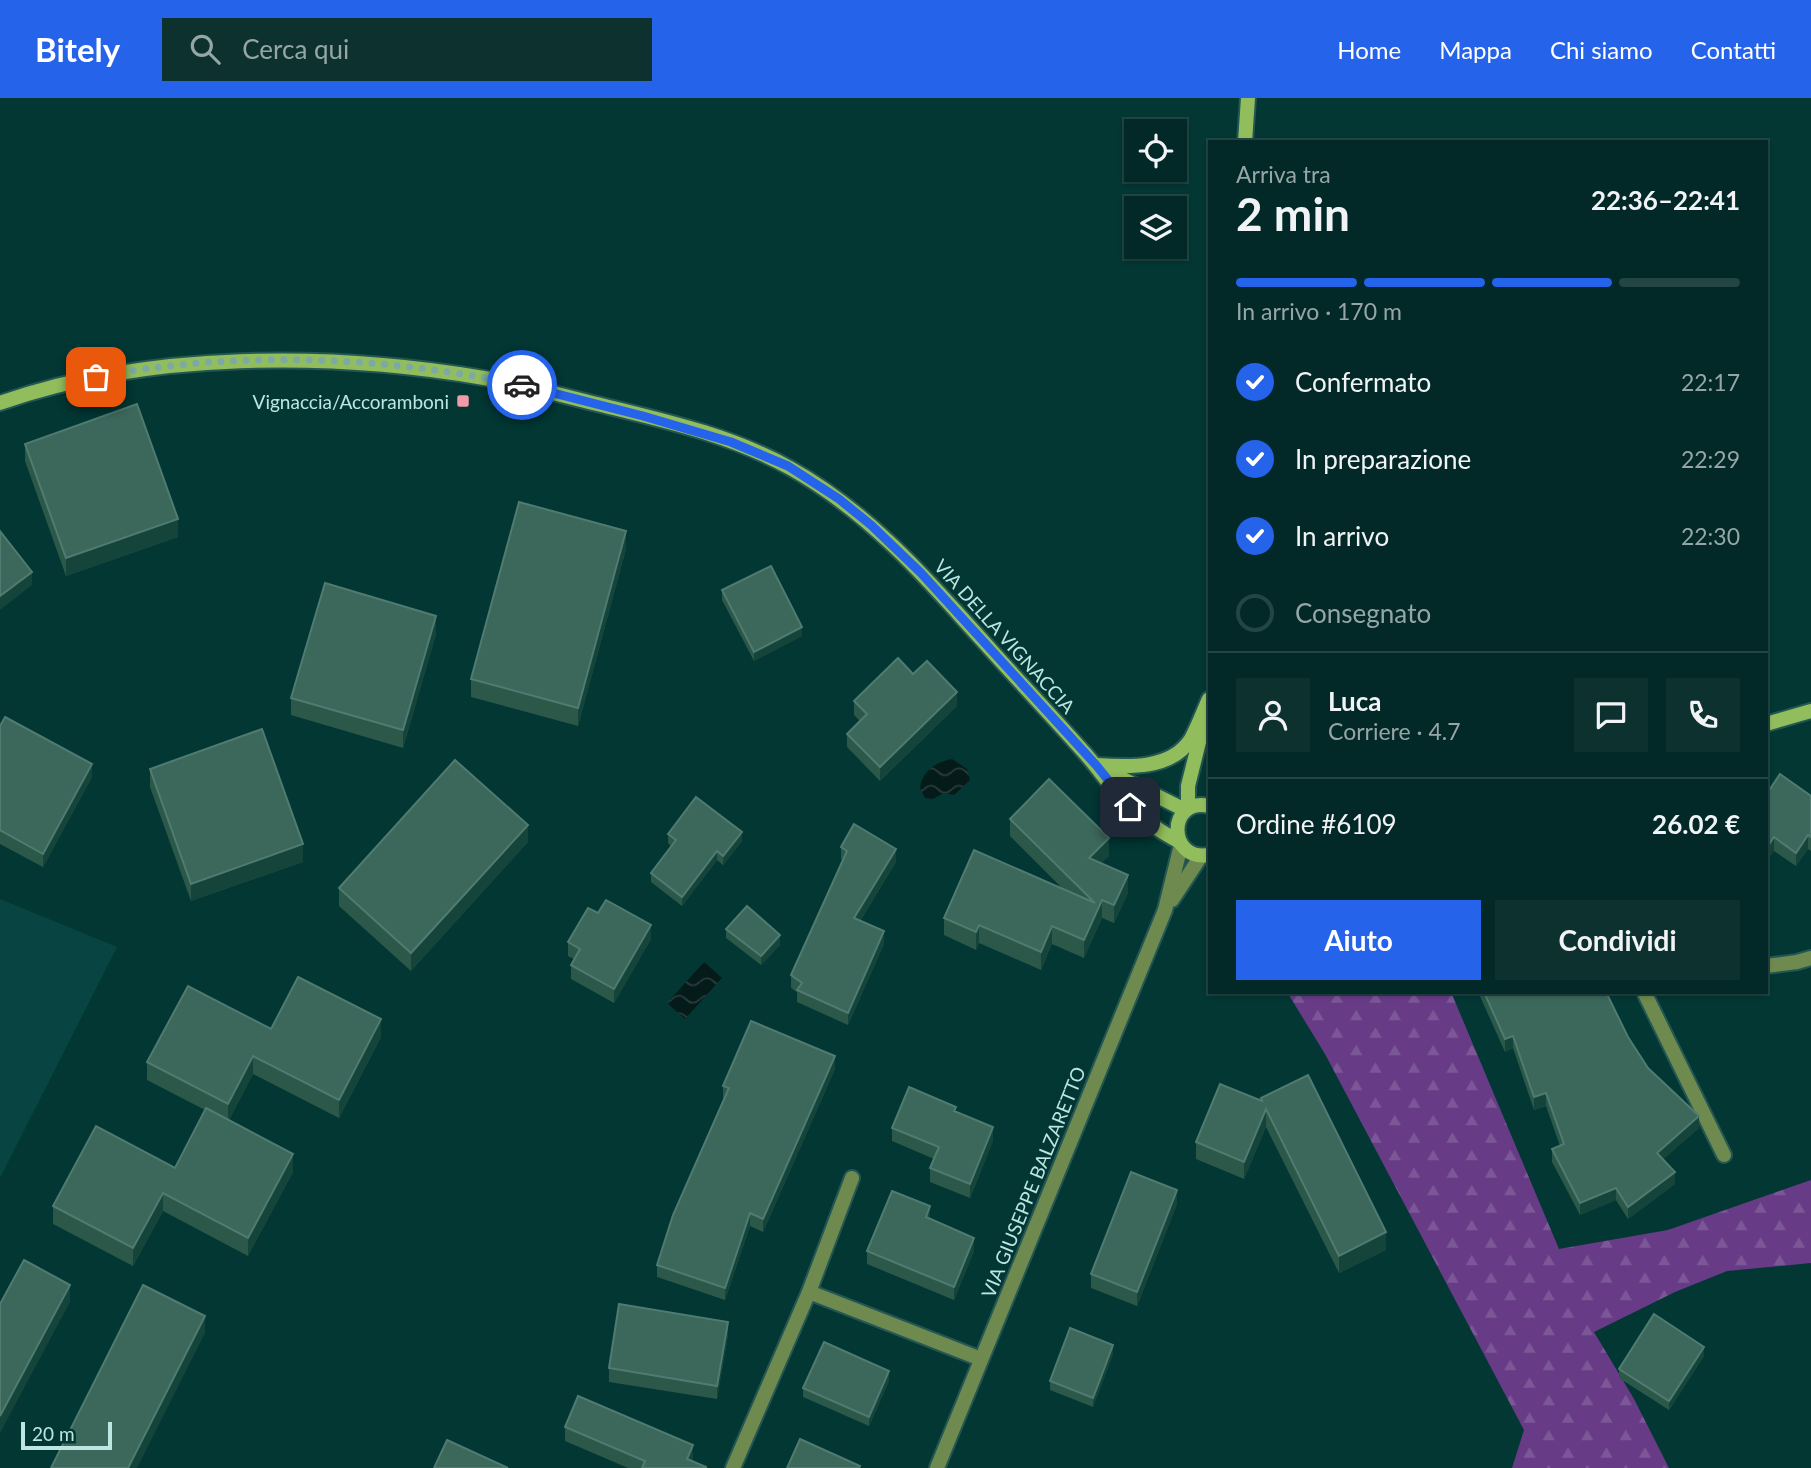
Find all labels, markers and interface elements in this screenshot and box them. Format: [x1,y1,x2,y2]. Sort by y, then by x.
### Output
search box [162,18,652,81]
text: Bitely [35,29,120,69]
icon: search [186,30,224,68]
text: Cerca qui [242,33,349,65]
text: Home [1337,35,1401,64]
text: Mappa [1439,35,1512,64]
text: Chi siamo [1550,35,1653,64]
text: Contatti [1691,35,1776,64]
map controls [1124,119,1187,259]
button: locate [1124,119,1187,182]
text: Arriva tra [1236,160,1331,188]
text: 22:36–22:41 [1591,184,1740,216]
text: 2 min [1236,186,1350,241]
button: layers [1124,196,1187,259]
text: In arrivo · 170 m [1236,297,1402,325]
pin [66,347,126,407]
courier [487,350,557,420]
icon: bag [77,358,115,396]
icon: check [1236,363,1274,401]
icon: car [503,366,541,404]
text: Confermato [1295,366,1431,398]
text: 22:17 [1681,368,1740,396]
place label: Vignaccia/Accoramboni [253,390,449,413]
marker: Vignaccia/Accoramboni [455,393,471,409]
icon: check [1236,440,1274,478]
text: In preparazione [1295,443,1471,475]
text: 22:29 [1681,445,1740,473]
icon: check [1236,517,1274,555]
text: In arrivo [1295,520,1389,552]
text: 22:30 [1681,522,1740,550]
street label: VIA DELLA VIGNACCIA [930,554,1080,718]
text: Consegnato [1295,597,1431,629]
button: person [1236,678,1310,752]
button: chat [1574,678,1648,752]
button: phone [1666,678,1740,752]
text: Luca [1328,685,1381,717]
text: Corriere · 4.7 [1328,717,1461,745]
pin [1100,777,1160,837]
icon: home [1111,788,1149,826]
text: Ordine #6109 [1236,808,1397,840]
text: 26.02 € [1652,808,1740,840]
button: Aiuto [1236,900,1481,980]
button: Condividi [1495,900,1740,980]
street label: VIA GIUSEPPE BALZARETTO [976,1063,1090,1301]
scale bar [21,1419,112,1451]
text: 20 m [32,1422,75,1445]

